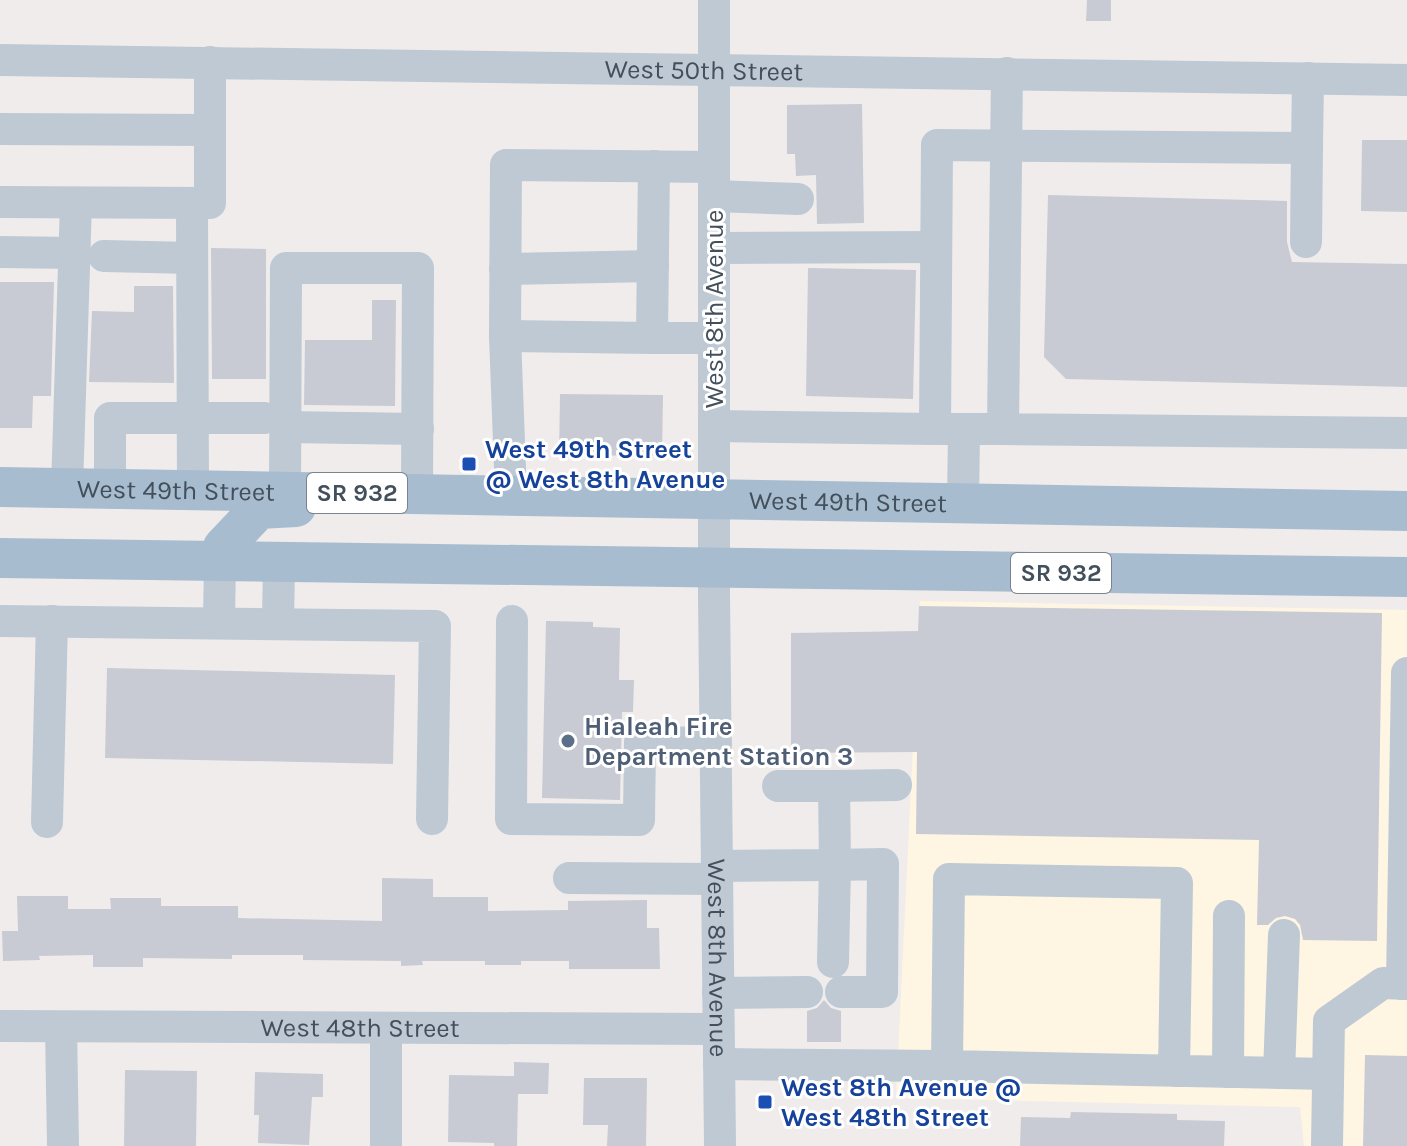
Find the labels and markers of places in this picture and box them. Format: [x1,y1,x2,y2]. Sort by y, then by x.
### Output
place label: West 49th Street @ West 8th Avenue [485,434,725,495]
marker: West 49th Street @ West 8th Avenue [460,455,478,473]
place label: Hialeah Fire Department Station 3 [584,711,853,772]
marker: Hialeah Fire Department Station 3 [559,732,577,750]
place label: West 8th Avenue @ West 48th Street [781,1072,1021,1133]
marker: West 8th Avenue @ West 48th Street [756,1093,774,1111]

